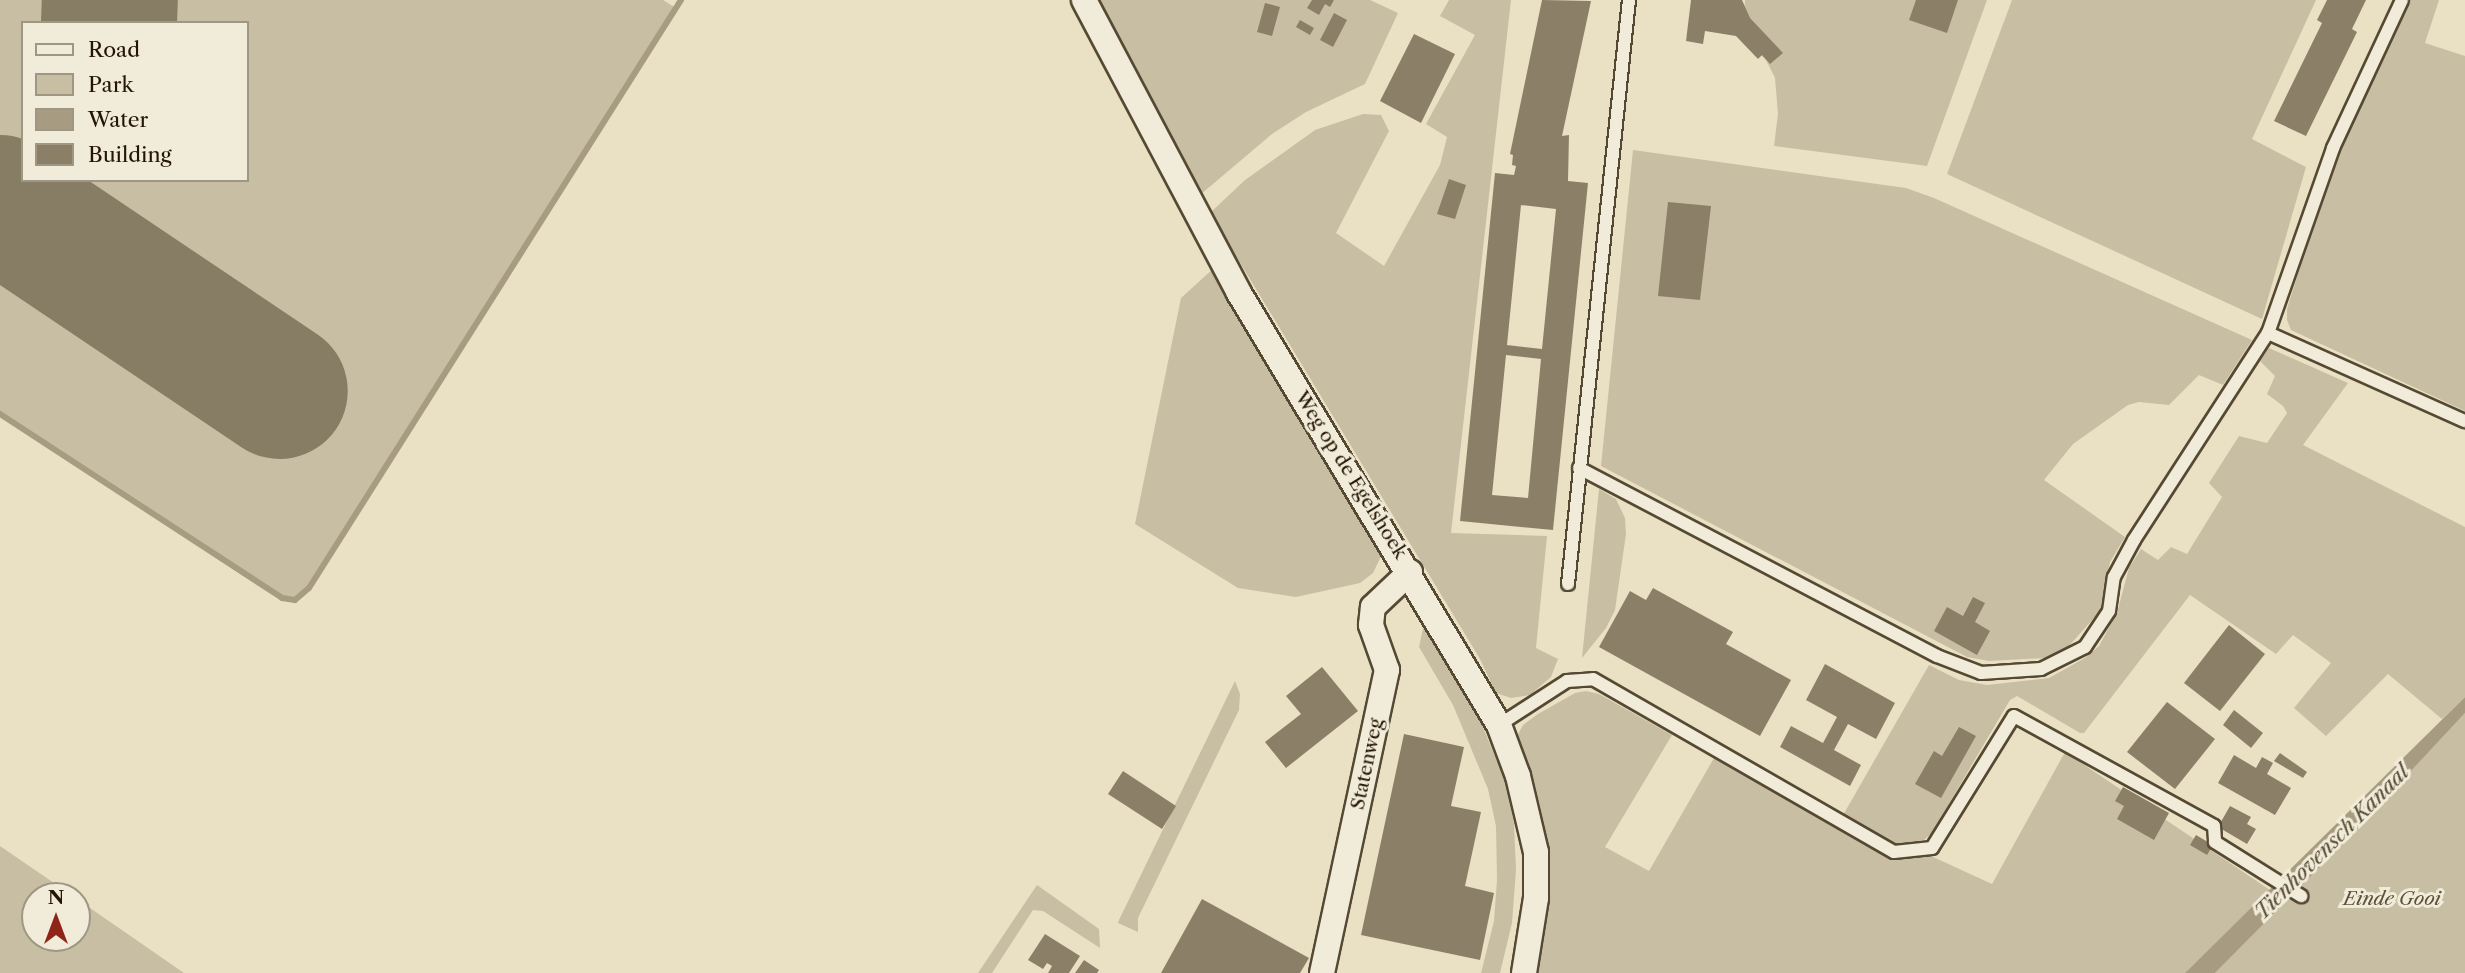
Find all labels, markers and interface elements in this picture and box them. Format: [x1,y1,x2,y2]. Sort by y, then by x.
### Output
legend [21,21,248,182]
text: Road [88,37,140,62]
text: Park [88,72,134,97]
text: Water [88,107,148,132]
text: Building [88,142,172,167]
street label: Weg op de Egelshoek [1290,387,1412,563]
street label: Statenweg [1346,716,1388,812]
water label: Tienhovensch Kanaal [2249,759,2415,925]
north arrow [21,882,91,952]
text: N [48,886,64,909]
park label: Einde Gooi [2343,888,2441,910]

